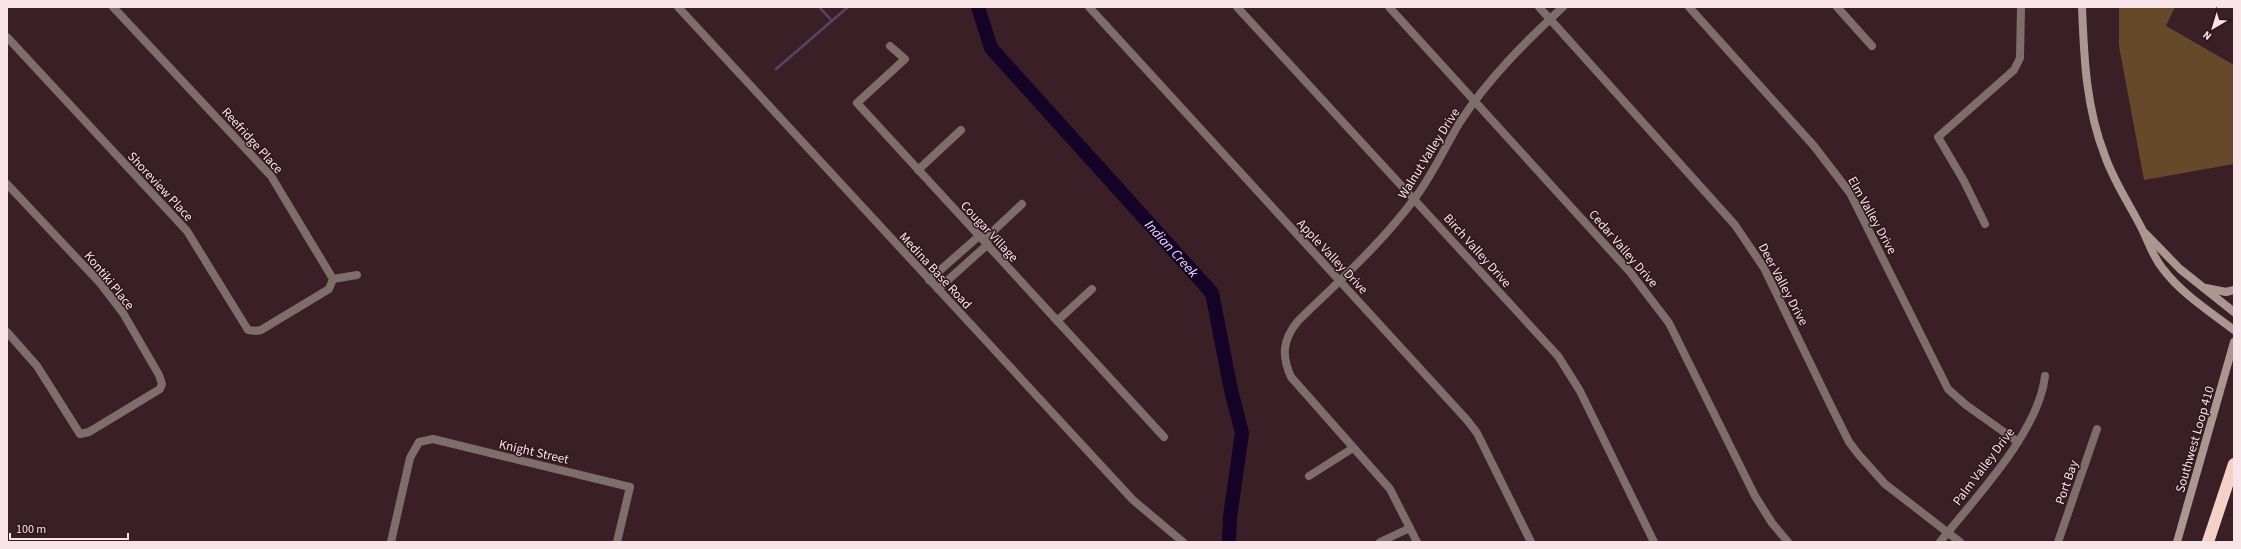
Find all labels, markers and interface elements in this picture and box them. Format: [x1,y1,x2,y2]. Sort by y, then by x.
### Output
north arrow [2193,8,2233,48]
text: N [2200,27,2215,44]
street label: Reefridge Place [218,104,287,178]
street label: Walnut Valley Drive [1394,105,1464,202]
street label: Shoreview Place [123,148,197,225]
street label: Elm Valley Drive [1843,173,1901,258]
street label: Cougar Village [956,197,1022,266]
street label: Cedar Valley Drive [1584,206,1662,291]
street label: Birch Valley Drive [1439,210,1515,292]
street label: Apple Valley Drive [1293,215,1372,298]
water label: Indian Creek [1140,216,1203,283]
street label: Medina Base Road [895,228,976,313]
street label: Deer Valley Drive [1754,240,1812,329]
street label: Kontiki Place [80,247,138,314]
street label: Southwest Loop 410 [2171,384,2219,495]
street label: Palm Valley Drive [1949,424,2019,509]
street label: Knight Street [497,435,571,469]
street label: Port Bay [2051,458,2083,507]
scale bar [10,515,128,541]
text: 100 m [16,521,46,538]

